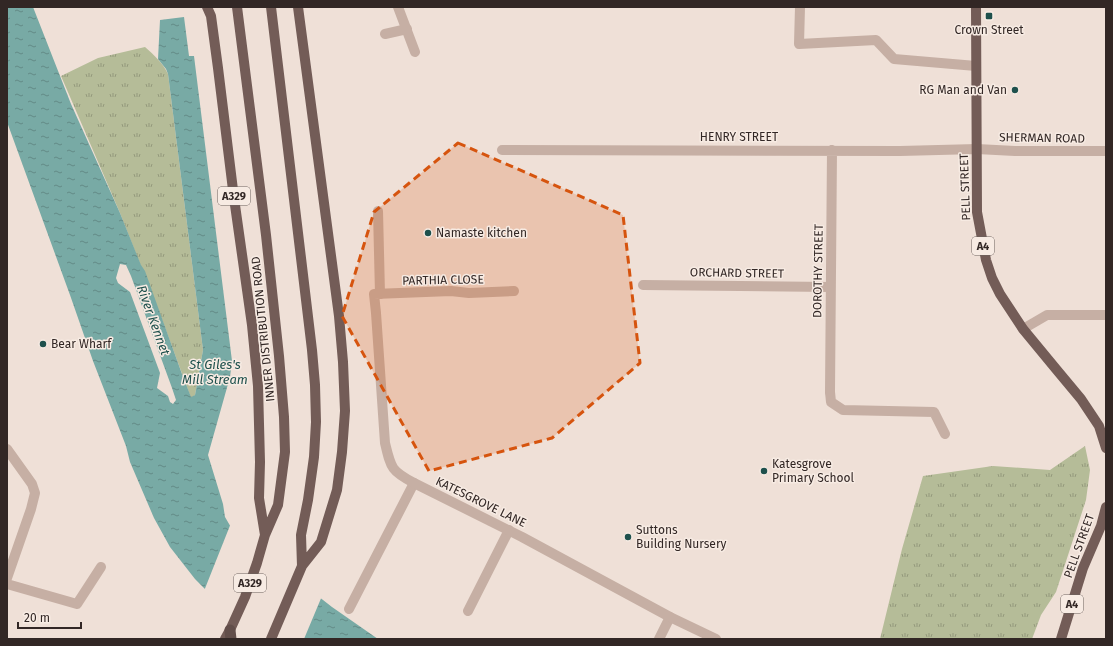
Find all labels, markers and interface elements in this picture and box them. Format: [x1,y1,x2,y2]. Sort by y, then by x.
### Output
marker: Crown Street [984,11,994,21]
place label: Crown Street [954,23,1024,37]
place label: RG Man and Van [919,83,1007,97]
marker: RG Man and Van [1010,85,1020,95]
street label: HENRY STREET [700,130,779,144]
street label: SHERMAN ROAD [999,130,1085,146]
street label: PELL STREET [957,152,973,221]
road number: A329 [218,187,250,205]
street label: DOROTHY STREET [810,223,826,318]
place label: Namaste kitchen [436,226,527,240]
marker: Namaste kitchen [423,228,433,238]
road number: A4 [972,237,994,255]
street label: INNER DISTRIBUTION ROAD [248,255,278,402]
street label: ORCHARD STREET [690,265,785,281]
street label: PARTHIA CLOSE [402,272,484,288]
water label: River Kennet [134,283,173,358]
place label: Bear Wharf [51,337,112,351]
marker: Bear Wharf [38,339,48,349]
water label: St Giles's Mill Stream [182,357,248,387]
place label: Katesgrove Primary School [772,457,855,485]
marker: Katesgrove Primary School [759,466,769,476]
street label: KATESGROVE LANE [433,474,529,530]
street label: PELL STREET [1061,511,1097,580]
place label: Suttons Building Nursery [636,523,727,551]
marker: Suttons Building Nursery [623,532,633,542]
road number: A329 [234,574,266,592]
road number: A4 [1061,595,1083,613]
scale bar [18,604,81,630]
text: 20 m [24,611,50,625]

